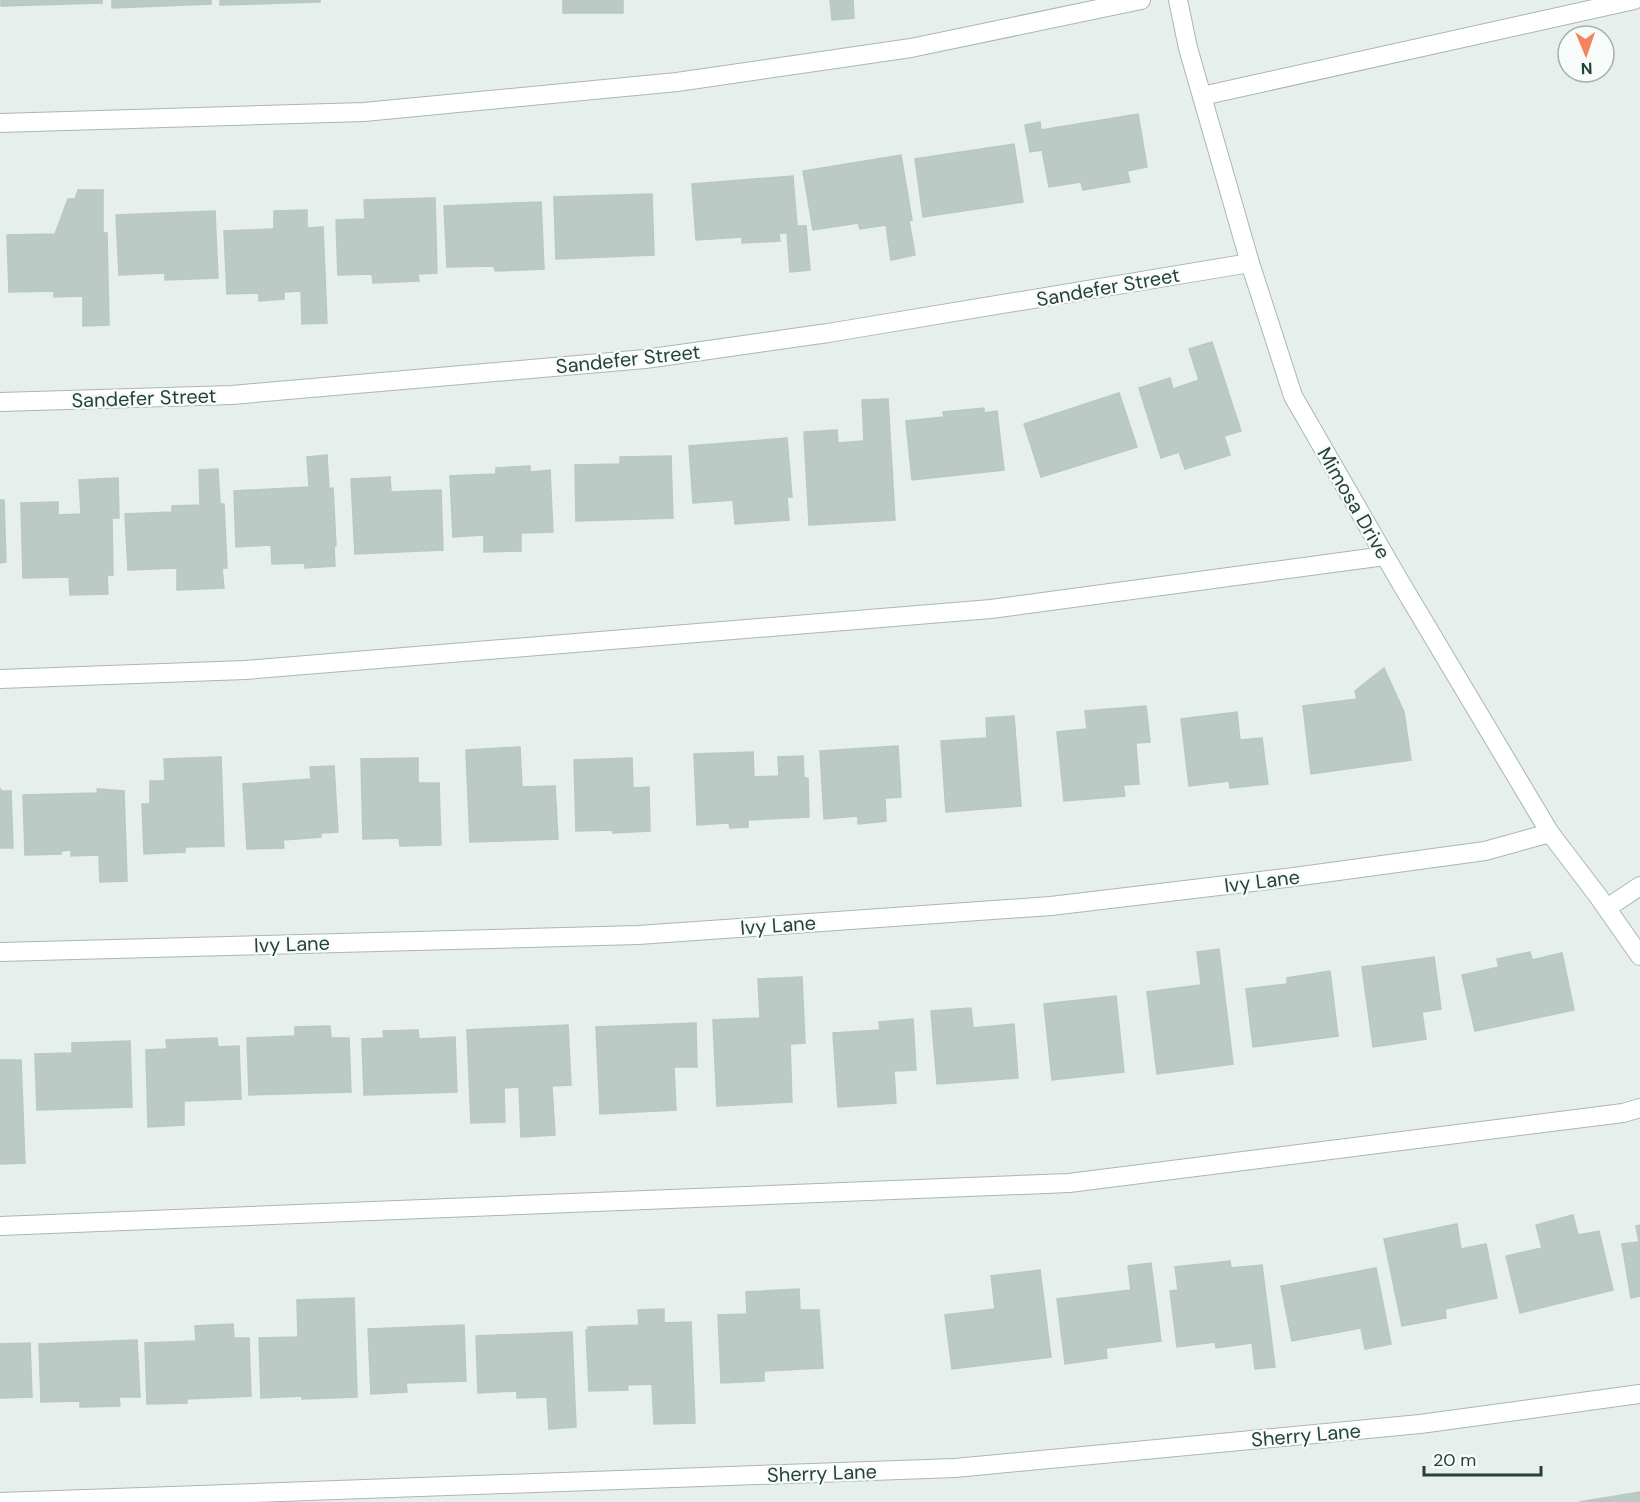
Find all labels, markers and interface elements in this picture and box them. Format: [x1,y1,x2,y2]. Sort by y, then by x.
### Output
north arrow [1556,24,1616,84]
text: N [1580,58,1593,79]
street label: Sandefer Street [1034,262,1182,312]
street label: Sandefer Street [555,338,702,380]
street label: Sandefer Street [71,382,217,414]
street label: Mimosa Drive [1312,442,1396,564]
street label: Ivy Lane [1223,863,1301,899]
street label: Ivy Lane [739,909,817,941]
street label: Ivy Lane [254,930,330,958]
street label: Sherry Lane [1250,1417,1362,1453]
scale bar [1424,1439,1541,1477]
text: 20 m [1433,1448,1476,1472]
street label: Sherry Lane [767,1458,877,1488]

